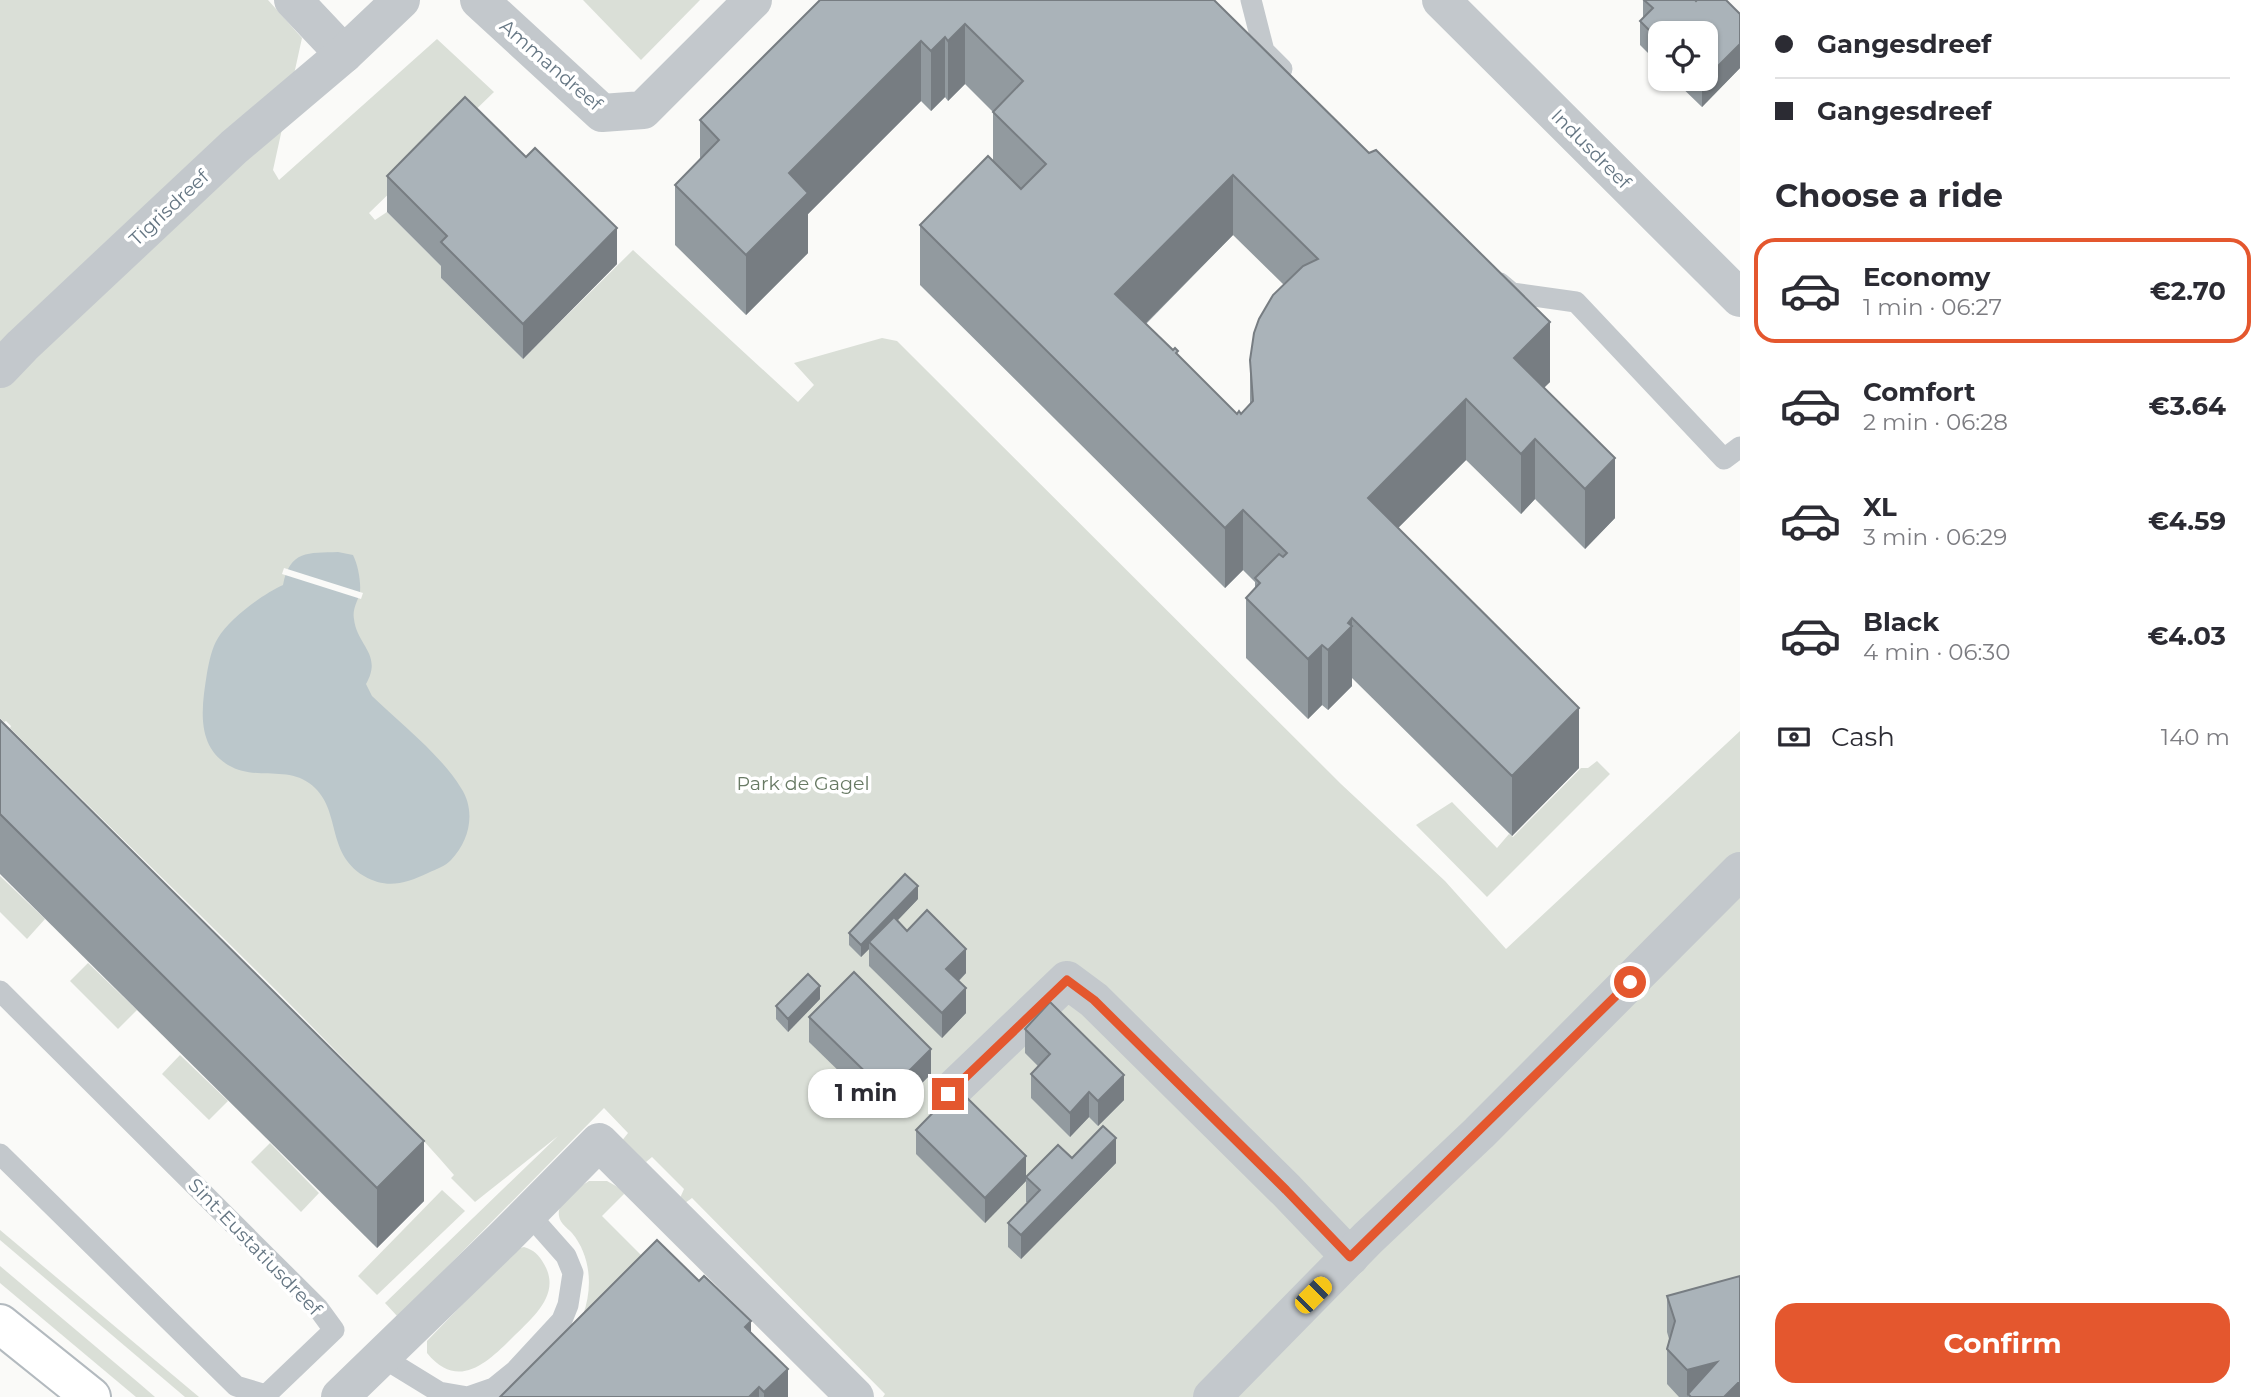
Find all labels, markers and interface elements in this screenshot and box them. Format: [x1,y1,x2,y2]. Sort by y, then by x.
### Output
street label: Ammandreef [495,14,608,117]
map controls [1648,21,1718,91]
button: locate [1648,21,1718,91]
text: Gangesdreef [1817,28,1991,60]
text: Gangesdreef [1817,95,1991,127]
street label: Indusdreef [1546,104,1637,195]
street label: Tigrisdreef [124,164,215,251]
text: Choose a ride [1775,176,2003,215]
icon: car [1779,259,1842,322]
text: Economy [1863,261,1990,293]
text: €2.70 [2150,275,2226,307]
text: 1 min · 06:27 [1863,293,2002,321]
icon: car [1779,374,1842,437]
text: Comfort [1863,376,1975,408]
text: €3.64 [2149,390,2226,422]
text: 2 min · 06:28 [1863,408,2008,436]
icon: car [1779,489,1842,552]
text: XL [1863,491,1897,523]
text: €4.59 [2148,505,2226,537]
text: 3 min · 06:29 [1863,523,2007,551]
icon: car [1779,604,1842,667]
text: Black [1863,606,1939,638]
text: €4.03 [2148,620,2226,652]
text: 4 min · 06:30 [1863,638,2011,666]
icon: cash [1775,718,1813,756]
text: Cash [1831,721,1895,753]
text: 140 m [2161,723,2230,751]
park label: Park de Gagel [736,772,870,795]
route start [1614,966,1646,998]
callout: 1 min [808,1070,923,1118]
route end [932,1078,964,1110]
text: 1 min [835,1079,897,1107]
street label: Sint-Eustatiusdreef [183,1174,328,1322]
car [1291,1273,1336,1317]
button: Confirm [1775,1303,2230,1383]

